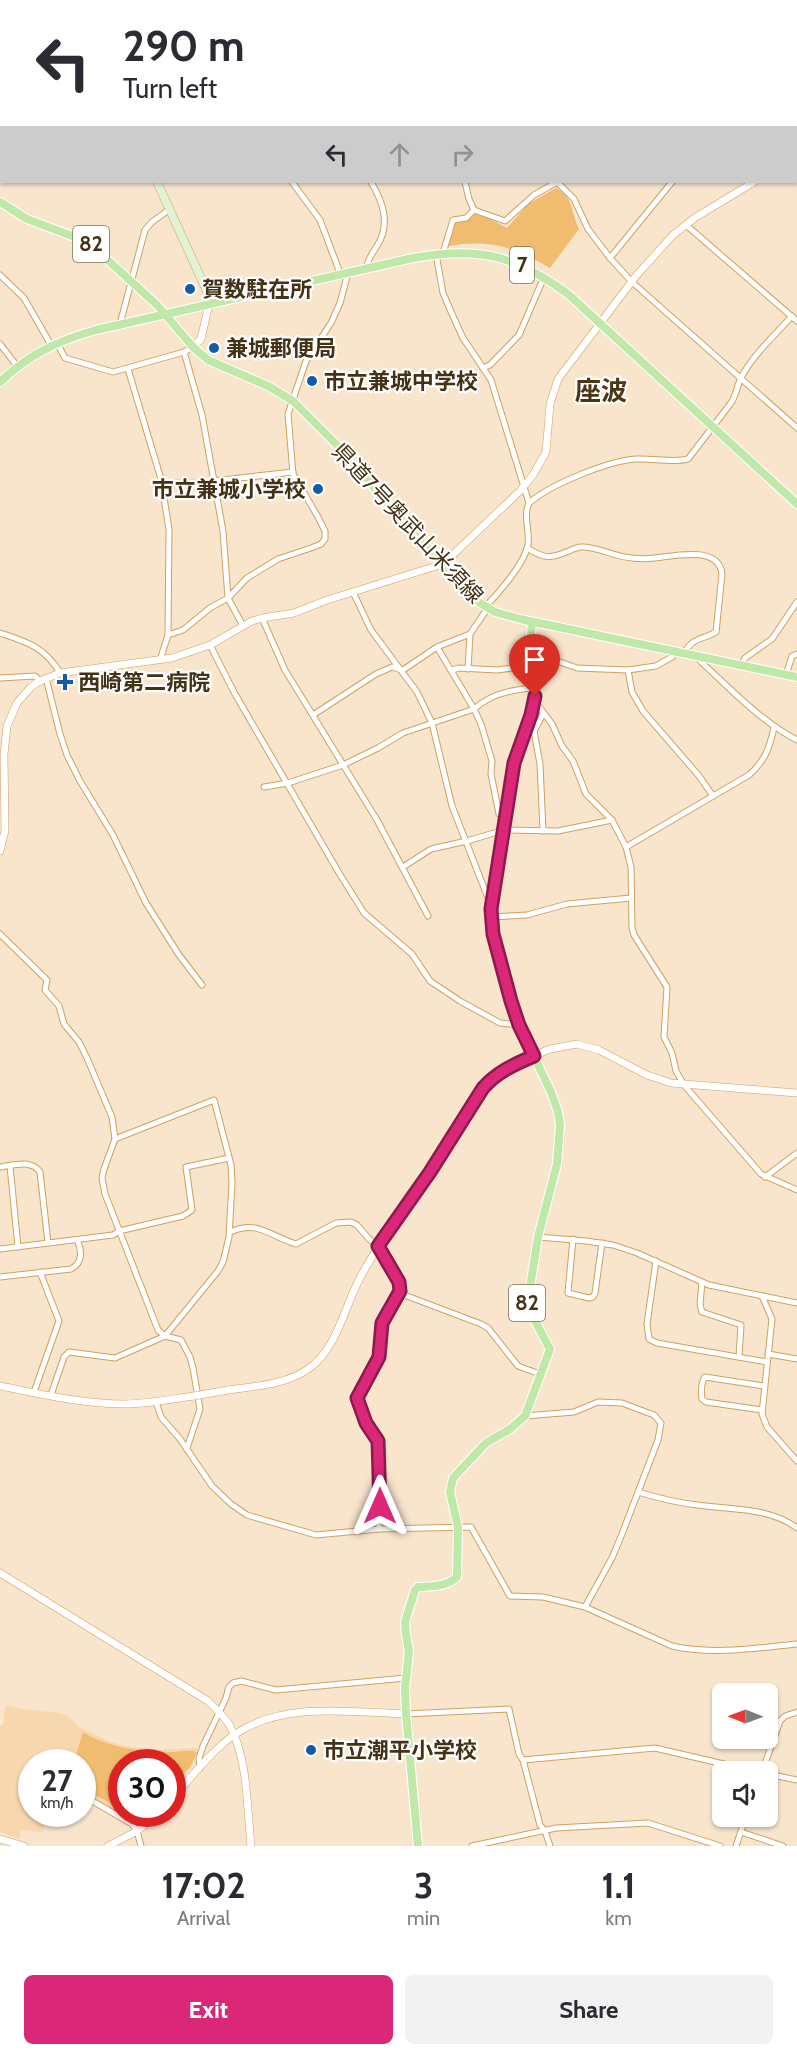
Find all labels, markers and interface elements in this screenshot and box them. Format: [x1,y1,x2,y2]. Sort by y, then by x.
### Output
text: 290 m [123,20,244,72]
icon: left [24,24,102,102]
text: Turn left [123,72,217,105]
icon: left [320,138,353,171]
icon: ahead [383,138,416,171]
icon: right [446,138,479,171]
road number: 82 [73,226,109,262]
road number: 7 [510,247,534,283]
place label: 賀数駐在所 [202,276,312,303]
marker: 賀数駐在所 [183,282,197,296]
place label: 兼城郵便局 [226,335,336,362]
marker: 兼城郵便局 [207,341,221,355]
place label: 市立兼城中学校 [324,368,478,395]
marker: 市立兼城中学校 [305,374,319,388]
district label: 座波 [575,375,627,407]
street label: 県道7号奥武山米須線 [326,438,489,609]
place label: 市立兼城小学校 [152,476,306,503]
marker: 市立兼城小学校 [311,482,325,496]
pin [509,634,560,696]
icon: arrive [518,643,551,676]
place label: 西崎第二病院 [78,669,210,696]
marker: 西崎第二病院 [56,673,74,691]
road number: 82 [509,1285,545,1321]
position arrow [348,1474,412,1538]
north arrow [712,1683,778,1749]
map controls [712,1683,778,1827]
place label: 市立潮平小学校 [323,1737,477,1764]
marker: 市立潮平小学校 [304,1743,318,1757]
speed limit sign: 30 [108,1749,186,1827]
button: sound [712,1761,778,1827]
text: 27 [41,1762,73,1799]
text: km/h [41,1794,73,1812]
text: 17:02 [162,1863,246,1907]
text: 3 [414,1863,433,1907]
text: 1.1 [602,1863,636,1907]
text: Arrival [177,1906,230,1930]
text: min [407,1906,440,1930]
text: km [605,1906,632,1930]
button: Exit [24,1975,393,2044]
button: Share [405,1975,773,2044]

